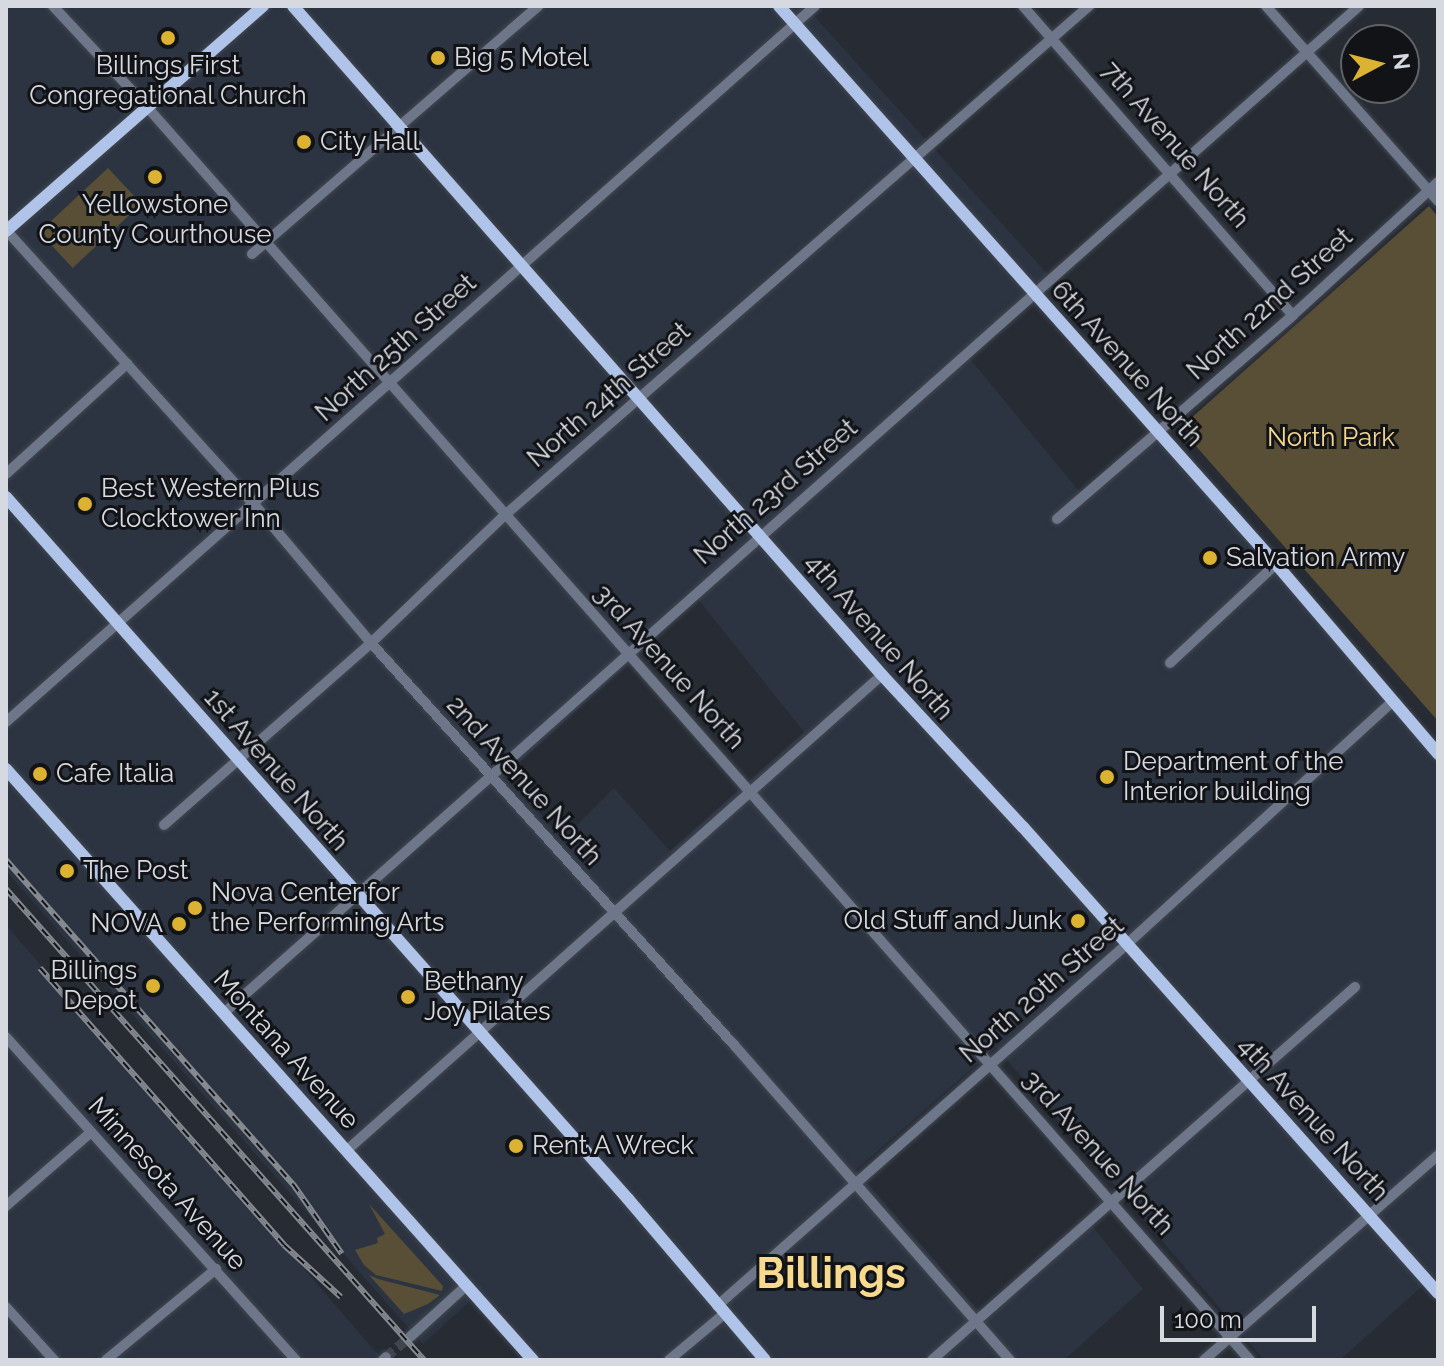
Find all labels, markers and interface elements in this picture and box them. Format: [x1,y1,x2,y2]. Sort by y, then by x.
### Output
north arrow [1340,24,1420,104]
marker: Billings First Congregational Church [159,29,177,47]
place label: Big 5 Motel [454,42,589,74]
marker: Big 5 Motel [429,49,447,67]
place label: Billings First Congregational Church [29,50,307,112]
text: N [1388,51,1416,71]
street label: 7th Avenue North [1094,55,1256,235]
place label: City Hall [320,126,420,158]
marker: City Hall [295,133,313,151]
marker: Yellowstone County Courthouse [146,168,164,186]
place label: Yellowstone County Courthouse [38,189,272,250]
street label: North 22nd Street [1181,221,1359,387]
street label: North 25th Street [309,268,483,428]
street label: 6th Avenue North [1044,275,1210,453]
street label: North 24th Street [521,316,697,474]
street label: North 23rd Street [688,413,864,571]
park label: North Park [1267,422,1395,454]
place label: Best Western Plus Clocktower Inn [101,473,321,534]
marker: Best Western Plus Clocktower Inn [76,495,94,513]
place label: Salvation Army [1226,542,1406,574]
street label: 4th Avenue North [798,547,960,727]
marker: Salvation Army [1201,549,1219,567]
street label: 3rd Avenue North [587,578,751,756]
street label: 1st Avenue North [197,682,355,858]
street label: 2nd Avenue North [440,690,608,872]
place label: Department of the Interior building [1123,746,1344,808]
place label: Cafe Italia [56,758,174,790]
marker: Cafe Italia [31,765,49,783]
marker: Department of the Interior building [1098,768,1116,786]
place label: The Post [83,855,189,887]
marker: The Post [58,862,76,880]
place label: Nova Center for the Performing Arts [211,877,445,938]
marker: Nova Center for the Performing Arts [186,899,204,917]
place label: Old Stuff and Junk [842,905,1062,937]
place label: NOVA [90,908,163,940]
street label: North 20th Street [954,910,1130,1070]
marker: Old Stuff and Junk [1069,912,1087,930]
marker: NOVA [170,915,188,933]
place label: Billings Depot [50,955,137,1016]
street label: Montana Avenue [206,964,366,1136]
place label: Bethany Joy Pilates [424,966,551,1028]
marker: Billings Depot [144,977,162,995]
marker: Bethany Joy Pilates [399,988,417,1006]
street label: 4th Avenue North [1231,1030,1395,1208]
street label: 3rd Avenue North [1016,1064,1180,1242]
street label: Minnesota Avenue [81,1091,253,1277]
place label: Rent A Wreck [532,1130,697,1162]
marker: Rent A Wreck [507,1137,525,1155]
district label: Billings [756,1249,906,1299]
scale bar [1164,1290,1320,1340]
text: 100 m [1174,1305,1242,1334]

